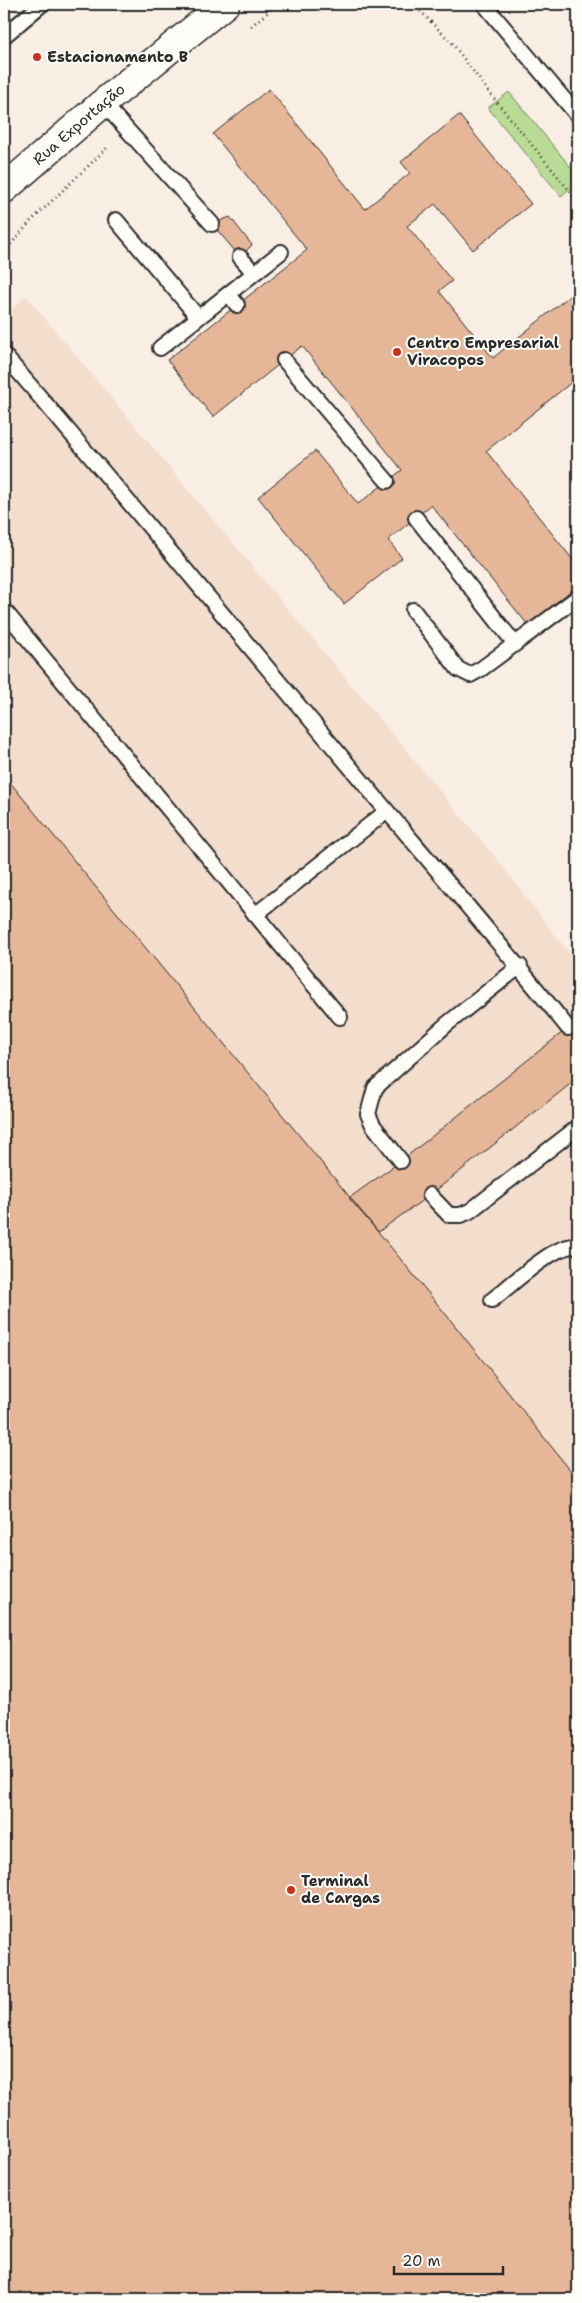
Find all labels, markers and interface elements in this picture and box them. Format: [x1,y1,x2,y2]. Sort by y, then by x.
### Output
place label: Estacionamento B [47,47,188,67]
marker: Estacionamento B [31,51,43,63]
street label: Rua Exportação [29,79,129,169]
place label: Centro Empresarial Viracopos [407,333,559,370]
marker: Centro Empresarial Viracopos [391,346,403,358]
place label: Terminal de Cargas [301,1871,380,1908]
marker: Terminal de Cargas [285,1884,297,1896]
scale bar [394,2243,503,2275]
text: 20 m [402,2251,441,2271]

